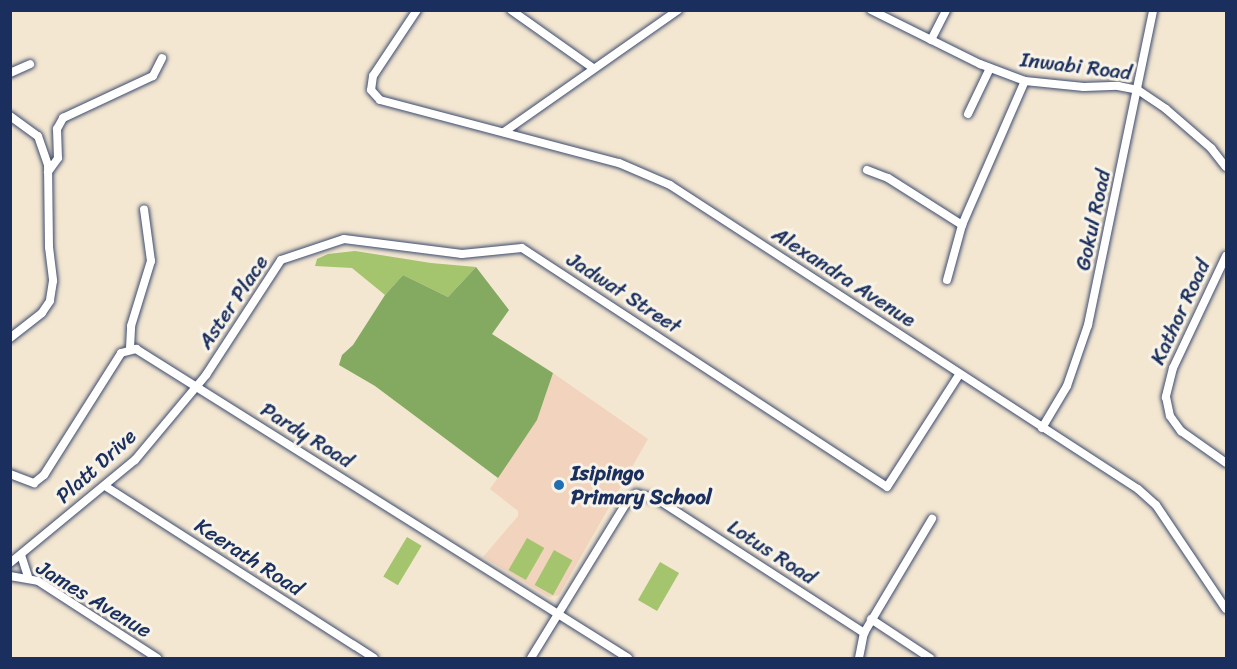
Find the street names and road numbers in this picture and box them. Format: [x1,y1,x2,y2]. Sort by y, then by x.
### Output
street label: Inwabi Road [1019,47,1133,85]
street label: Gokul Road [1070,167,1116,273]
street label: Alexandra Avenue [768,221,920,333]
street label: Jadwat Street [562,247,686,339]
street label: Aster Place [192,250,274,354]
street label: Kathor Road [1145,255,1215,369]
street label: Pardy Road [256,397,358,473]
street label: Platt Drive [51,423,141,509]
street label: Keerath Road [190,513,308,601]
street label: Lotus Road [723,514,821,590]
street label: James Avenue [32,555,156,643]

